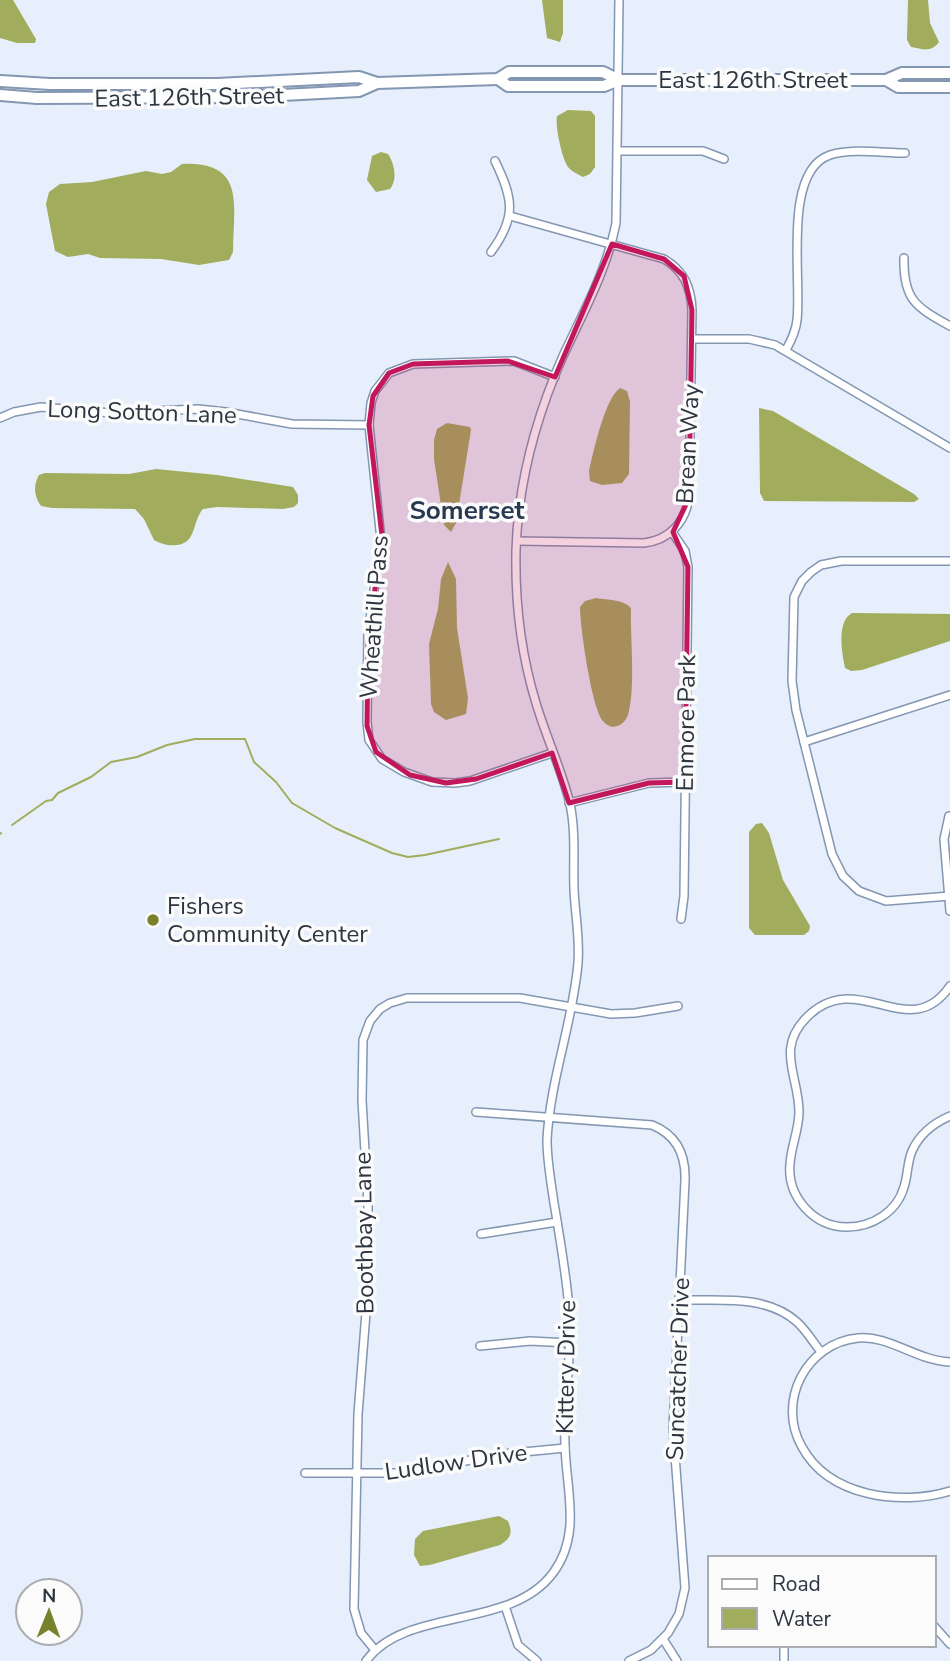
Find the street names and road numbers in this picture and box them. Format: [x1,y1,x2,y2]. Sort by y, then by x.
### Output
street label: East 126th Street [658,64,848,96]
street label: East 126th Street [94,79,285,115]
street label: Brean Way [669,383,707,505]
street label: Long Sotton Lane [47,393,237,431]
street label: Wheathill Pass [352,534,396,700]
street label: Enmore Park [669,653,703,792]
street label: Boothbay Lane [347,1152,381,1314]
street label: Suncatcher Drive [659,1277,697,1461]
street label: Kittery Drive [549,1300,583,1434]
street label: Ludlow Drive [383,1436,529,1488]

